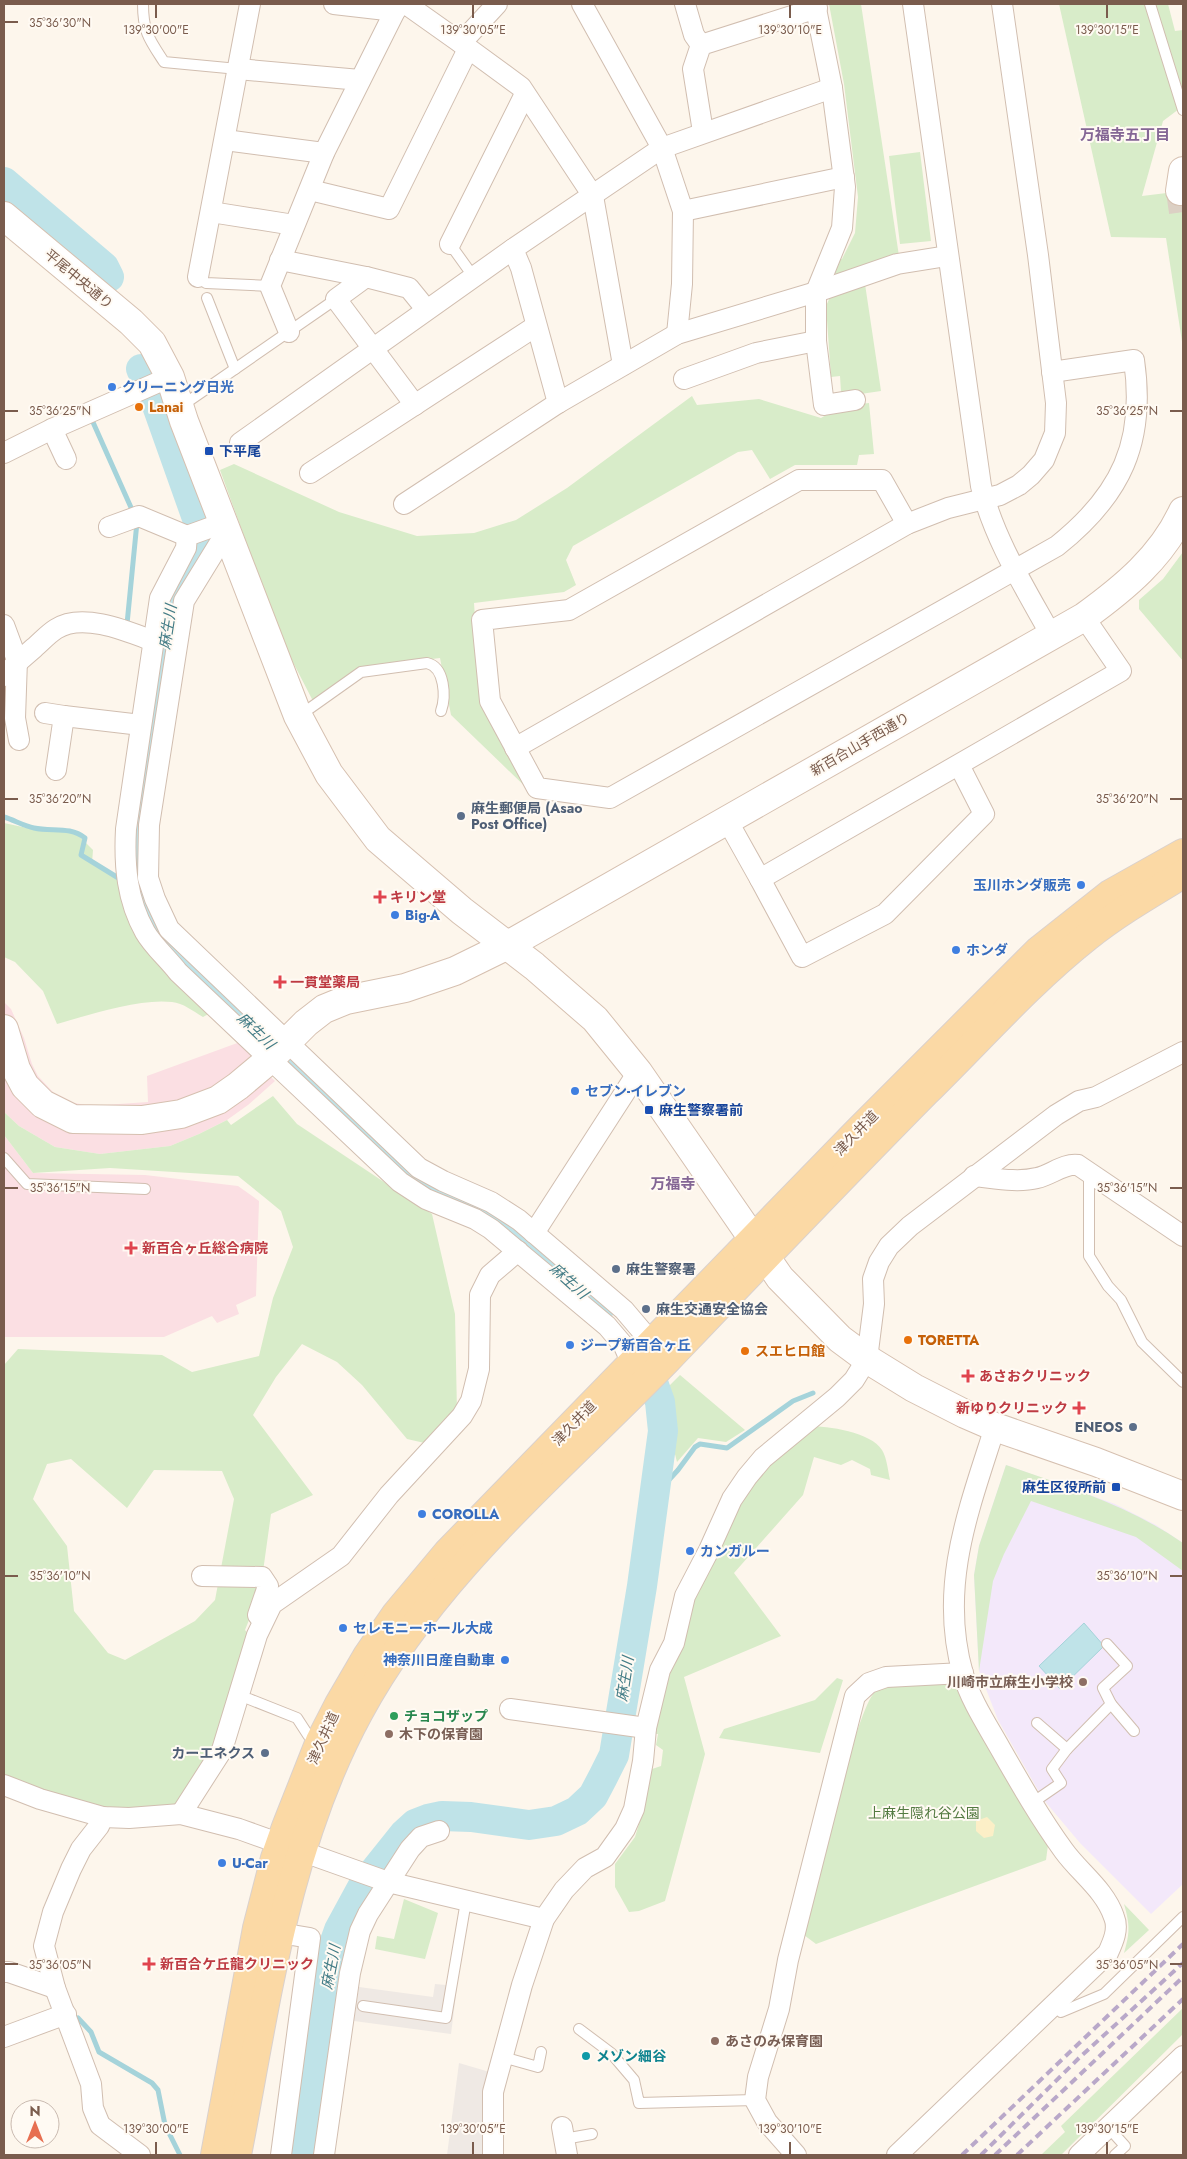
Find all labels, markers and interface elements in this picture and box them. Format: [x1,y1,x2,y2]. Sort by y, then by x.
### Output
text: 35°36'30"N [29,14,91,32]
text: 139°30'00"E [123,21,189,39]
text: 139°30'05"E [440,21,506,39]
text: 139°30'10"E [758,21,822,39]
text: 139°30'15"E [1075,21,1139,39]
district label: 万福寺五丁目 [1080,124,1170,146]
street label: 平尾中央通り [40,244,118,314]
place label: クリーニング日光 [122,377,234,397]
marker: クリーニング日光 [106,381,118,393]
place label: Lanai [149,397,184,417]
marker: Lanai [133,401,145,413]
text: 35°36'25"N [29,402,91,420]
text: 35°36'25"N [1096,402,1158,420]
place label: 下平尾 [219,441,261,461]
marker: 下平尾 [203,445,215,457]
water label: 麻生川 [154,601,183,651]
street label: 新百合山手西通り [807,707,913,781]
text: 35°36'20"N [29,790,91,808]
text: 35°36'20"N [1096,790,1158,808]
place label: 麻生郵便局 (Asao Post Office) [471,798,582,834]
marker: 麻生郵便局 (Asao Post Office) [455,810,467,822]
place label: 玉川ホンダ販売 [973,875,1071,895]
marker: 玉川ホンダ販売 [1075,879,1087,891]
place label: キリン堂 [390,887,446,907]
marker: キリン堂 [374,891,386,903]
place label: Big-A [405,905,441,925]
marker: Big-A [389,909,401,921]
place label: ホンダ [966,940,1008,960]
marker: ホンダ [950,944,962,956]
place label: 一貫堂薬局 [290,972,360,992]
marker: 一貫堂薬局 [274,976,286,988]
water label: 麻生川 [232,1007,281,1056]
place label: セブン-イレブン [585,1081,686,1101]
marker: セブン-イレブン [569,1085,581,1097]
place label: 麻生警察署前 [659,1100,743,1120]
marker: 麻生警察署前 [643,1104,655,1116]
street label: 津久井道 [829,1106,883,1160]
district label: 万福寺 [650,1173,696,1195]
text: 35°36'15"N [30,1179,90,1197]
text: 35°36'15"N [1097,1179,1157,1197]
place label: 新百合ヶ丘総合病院 [142,1238,268,1258]
marker: 新百合ヶ丘総合病院 [124,1241,138,1255]
water label: 麻生川 [545,1258,595,1306]
place label: 麻生警察署 [626,1259,696,1279]
marker: 麻生警察署 [610,1263,622,1275]
place label: 麻生交通安全協会 [656,1299,768,1319]
marker: 麻生交通安全協会 [640,1303,652,1315]
place label: TORETTA [918,1330,980,1350]
marker: TORETTA [902,1334,914,1346]
place label: ジープ新百合ヶ丘 [580,1335,691,1355]
marker: ジープ新百合ヶ丘 [564,1339,576,1351]
place label: スエヒロ館 [755,1341,825,1361]
marker: スエヒロ館 [739,1345,751,1357]
place label: あさおクリニック [979,1366,1091,1386]
marker: あさおクリニック [961,1369,975,1383]
street label: 津久井道 [547,1396,601,1450]
place label: 新ゆりクリニック [956,1398,1068,1418]
marker: 新ゆりクリニック [1072,1401,1086,1415]
place label: ENEOS [1075,1417,1123,1437]
marker: ENEOS [1127,1421,1139,1433]
place label: 麻生区役所前 [1022,1477,1106,1497]
marker: 麻生区役所前 [1110,1481,1122,1493]
place label: COROLLA [432,1504,500,1524]
marker: COROLLA [416,1508,428,1520]
place label: カンガルー [700,1541,770,1561]
marker: カンガルー [684,1545,696,1557]
text: 35°36'10"N [29,1567,91,1585]
text: 35°36'10"N [1096,1567,1158,1585]
place label: セレモニーホール大成 [353,1618,493,1638]
marker: セレモニーホール大成 [337,1622,349,1634]
place label: 神奈川日産自動車 [383,1650,495,1670]
water label: 麻生川 [611,1653,640,1703]
marker: 神奈川日産自動車 [499,1654,511,1666]
place label: 川崎市立麻生小学校 [947,1672,1073,1692]
marker: 川崎市立麻生小学校 [1077,1676,1089,1688]
place label: チョコザップ [404,1706,488,1726]
street label: 津久井道 [302,1708,344,1768]
marker: チョコザップ [388,1710,400,1722]
place label: 木下の保育園 [399,1724,483,1744]
marker: 木下の保育園 [383,1728,395,1740]
place label: カーエネクス [171,1743,255,1763]
marker: カーエネクス [259,1747,271,1759]
park label: 上麻生隠れ谷公園 [868,1803,980,1823]
place label: U-Car [232,1853,268,1873]
marker: U-Car [216,1857,228,1869]
water label: 麻生川 [316,1941,346,1991]
place label: 新百合ケ丘龍クリニック [160,1954,314,1974]
text: 35°36'05"N [29,1956,91,1974]
text: 35°36'05"N [1096,1956,1158,1974]
marker: 新百合ケ丘龍クリニック [142,1957,156,1971]
place label: あさのみ保育園 [725,2031,823,2051]
marker: あさのみ保育園 [709,2035,721,2047]
place label: メゾン細谷 [596,2046,667,2066]
marker: メゾン細谷 [580,2050,592,2062]
north arrow [10,2099,60,2149]
text: N [29,2101,41,2121]
text: 139°30'00"E [123,2120,189,2138]
text: 139°30'05"E [440,2120,506,2138]
text: 139°30'10"E [758,2120,822,2138]
text: 139°30'15"E [1075,2120,1139,2138]

